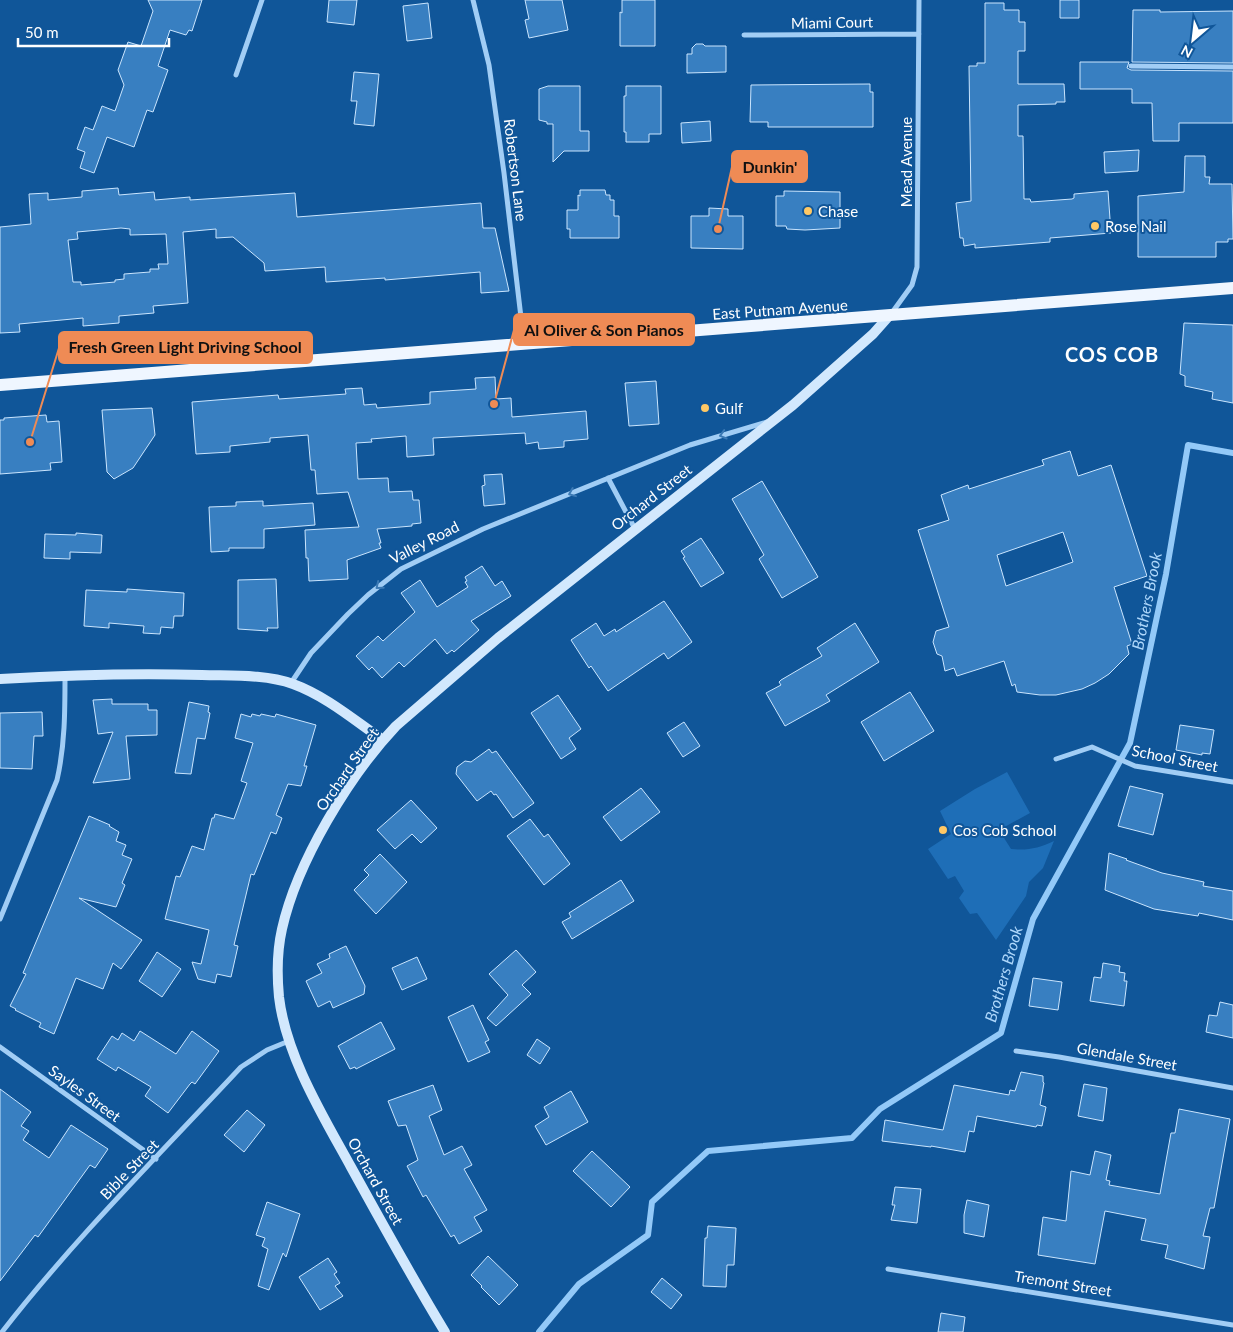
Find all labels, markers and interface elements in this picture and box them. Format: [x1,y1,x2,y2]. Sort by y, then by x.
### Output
street label: Miami Court [791,12,874,32]
scale bar [18,15,169,47]
north arrow [1168,15,1218,65]
text: 50 m [25,23,59,41]
text: N [1178,42,1195,62]
street label: Mead Avenue [897,117,915,207]
street label: Robertson Lane [501,118,531,222]
callout: Dunkin' [732,151,807,182]
text: Dunkin' [743,157,797,176]
place label: Chase [818,202,858,220]
marker: Chase [802,205,814,217]
place label: Rose Nail [1105,217,1167,235]
marker: Rose Nail [1089,220,1101,232]
street label: East Putnam Avenue [712,295,848,323]
callout: Al Oliver & Son Pianos [514,314,694,345]
text: Al Oliver & Son Pianos [523,320,684,339]
callout: Fresh Green Light Driving School [59,332,312,363]
text: Fresh Green Light Driving School [68,337,302,356]
district label: COS COB [1065,342,1159,366]
place label: Gulf [715,399,744,417]
marker: Gulf [699,402,711,414]
one-way arrow [719,429,728,440]
street label: Orchard Street [607,460,695,534]
one-way arrow [568,488,576,498]
street label: Valley Road [386,517,462,567]
water label: Brothers Brook [1127,550,1165,651]
one-way arrow [375,580,384,589]
street label: Orchard Street [312,724,383,814]
street label: School Street [1130,741,1220,775]
place label: Cos Cob School [953,821,1057,839]
marker: Cos Cob School [937,824,949,836]
water label: Brothers Brook [980,923,1026,1024]
street label: Glendale Street [1076,1038,1179,1074]
street label: Sayles Street [46,1061,125,1125]
street label: Orchard Street [345,1134,408,1228]
street label: Bible Street [96,1135,162,1203]
street label: Tremont Street [1013,1266,1113,1300]

